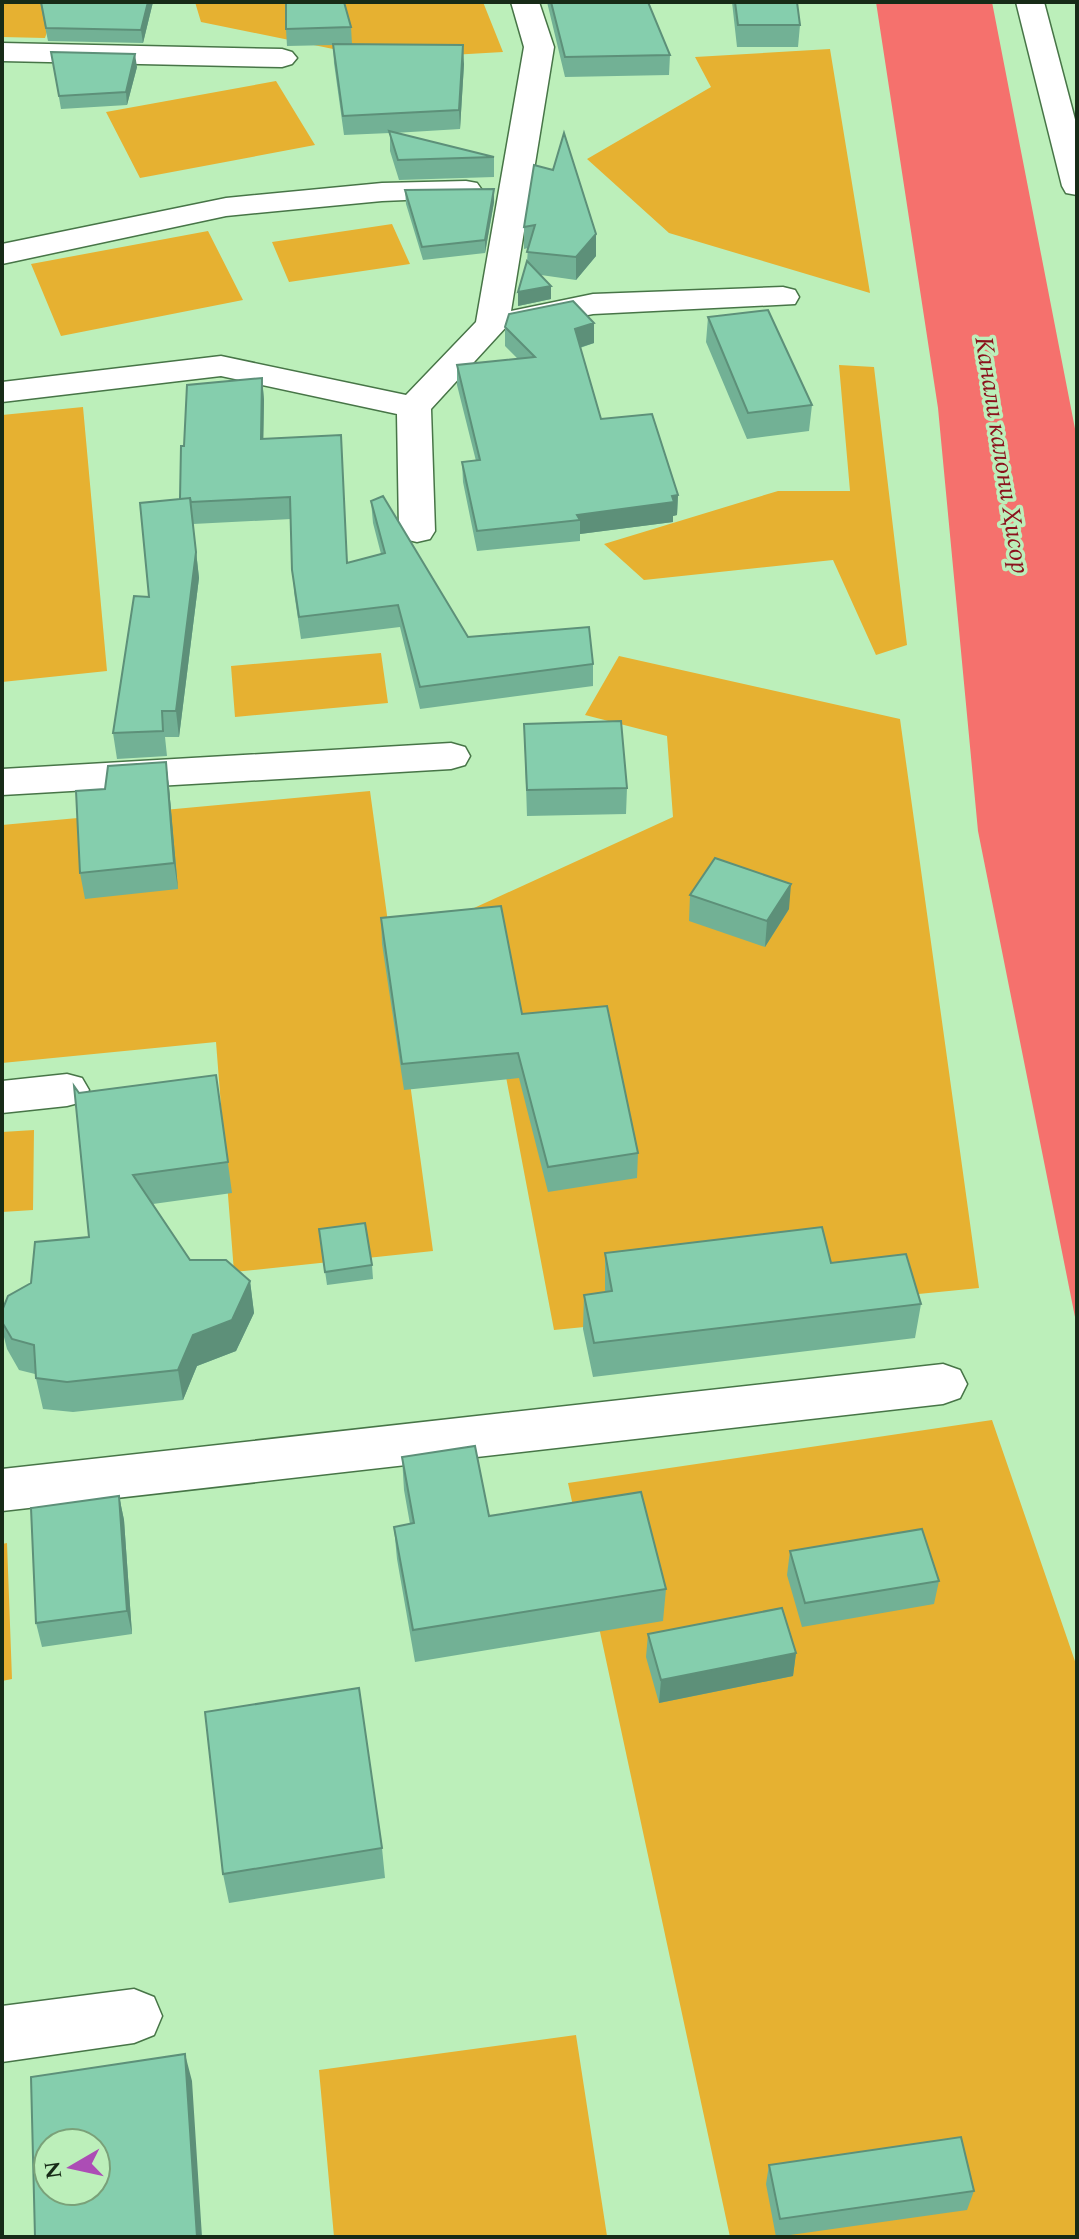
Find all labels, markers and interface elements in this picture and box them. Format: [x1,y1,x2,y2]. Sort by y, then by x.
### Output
water label: Канали калони Ҳисор [963,333,1041,577]
north arrow [32,2127,112,2207]
text: N [36,2158,71,2181]

